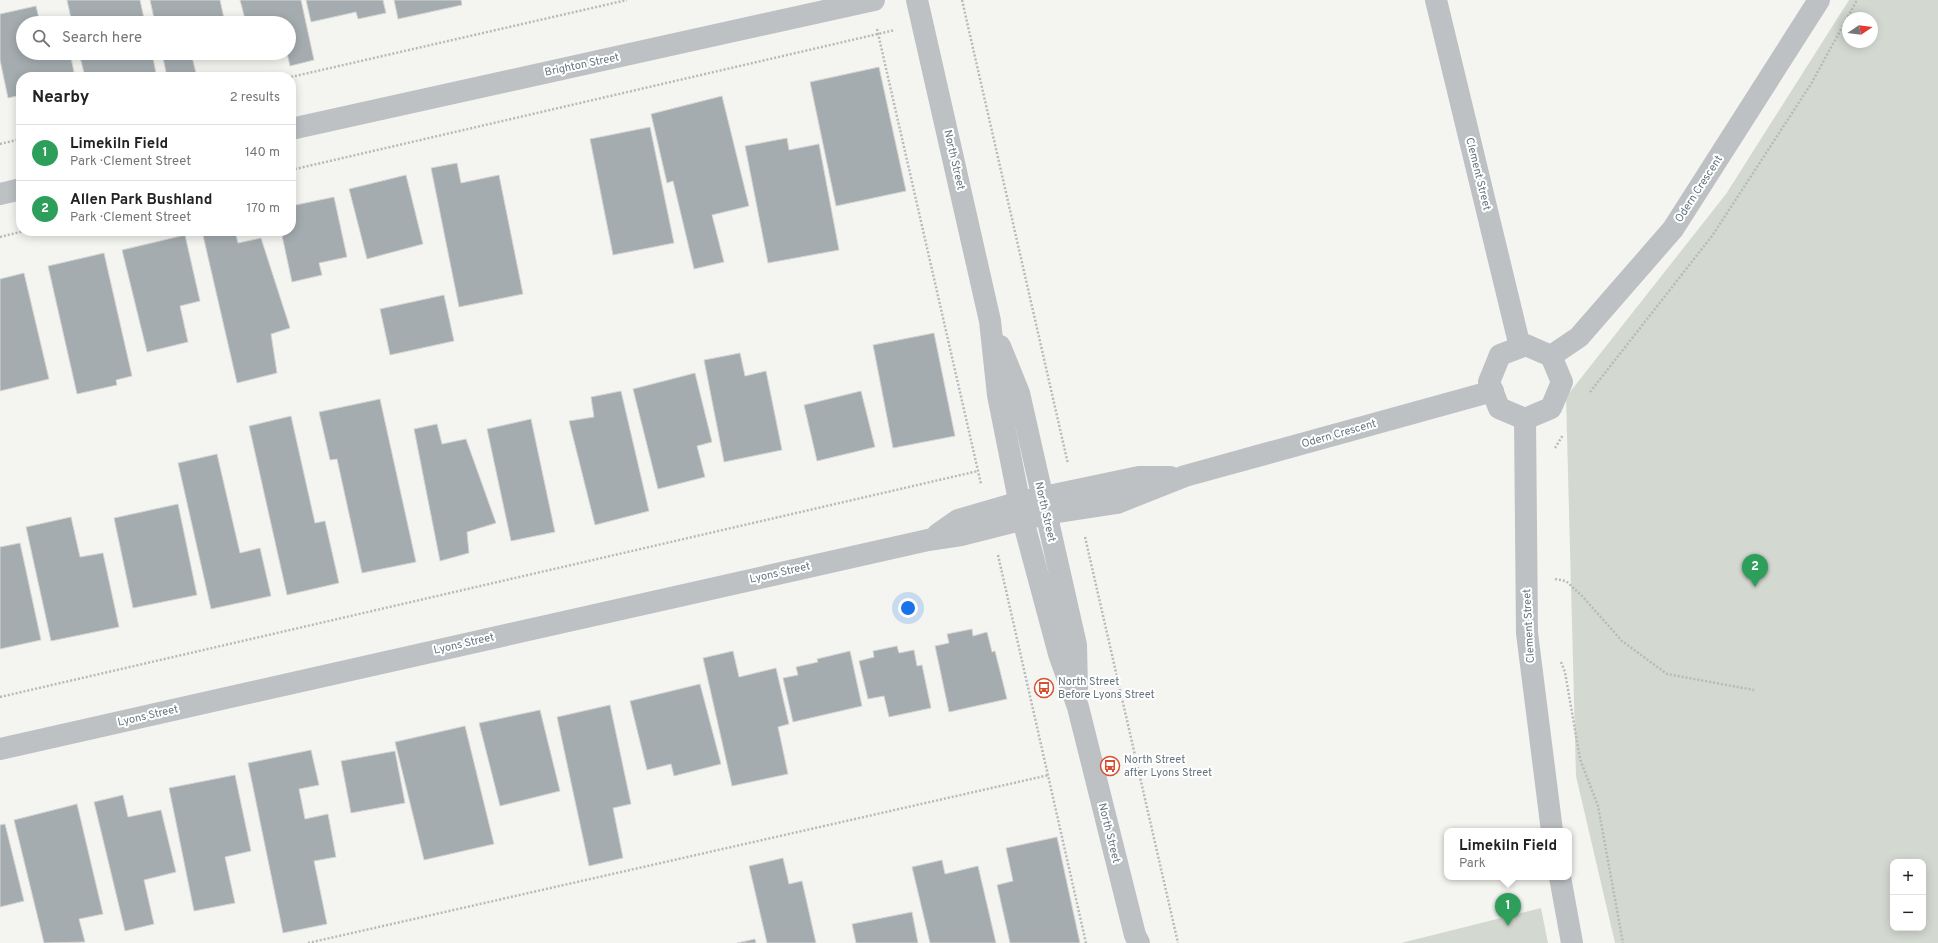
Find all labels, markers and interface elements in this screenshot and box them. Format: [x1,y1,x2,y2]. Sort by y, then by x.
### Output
north arrow [1842,12,1878,48]
search box [16,16,296,60]
icon: search [30,27,52,49]
text: Search here [62,29,142,48]
street label: Brighton Street [544,50,620,80]
text: Nearby [32,87,89,109]
text: 2 results [230,90,280,106]
street label: North Street [940,129,968,191]
text: Limekiln Field [70,135,168,154]
street label: Clement Street [1462,136,1494,212]
text: 1 [42,145,48,161]
text: 140 m [245,145,280,161]
street label: Odern Crescent [1672,153,1726,225]
text: Park · Clement Street [70,154,191,170]
text: Allen Park Bushland [70,191,212,210]
text: 2 [41,201,49,217]
text: 170 m [246,201,280,217]
text: Park · Clement Street [70,210,191,226]
street label: Odern Crescent [1300,417,1378,451]
street label: North Street [1031,481,1059,543]
pin: 2 [1742,554,1768,587]
street label: Lyons Street [748,559,812,587]
street label: Clement Street [1520,588,1538,664]
your location [898,598,918,618]
street label: Lyons Street [432,630,496,658]
place label: North Street Before Lyons Street [1058,675,1155,702]
bus stop icon: North Street Before Lyons Street [1033,677,1055,699]
street label: Lyons Street [116,702,180,730]
place label: North Street after Lyons Street [1124,753,1212,780]
bus stop icon: North Street after Lyons Street [1099,755,1121,777]
street label: North Street [1095,802,1123,864]
popup [1444,828,1572,880]
text: Limekiln Field [1459,837,1557,856]
text: Park [1459,856,1486,872]
map controls [1890,859,1926,931]
button: + [1890,859,1926,895]
pin: 1 [1495,893,1521,926]
button: − [1890,895,1926,931]

